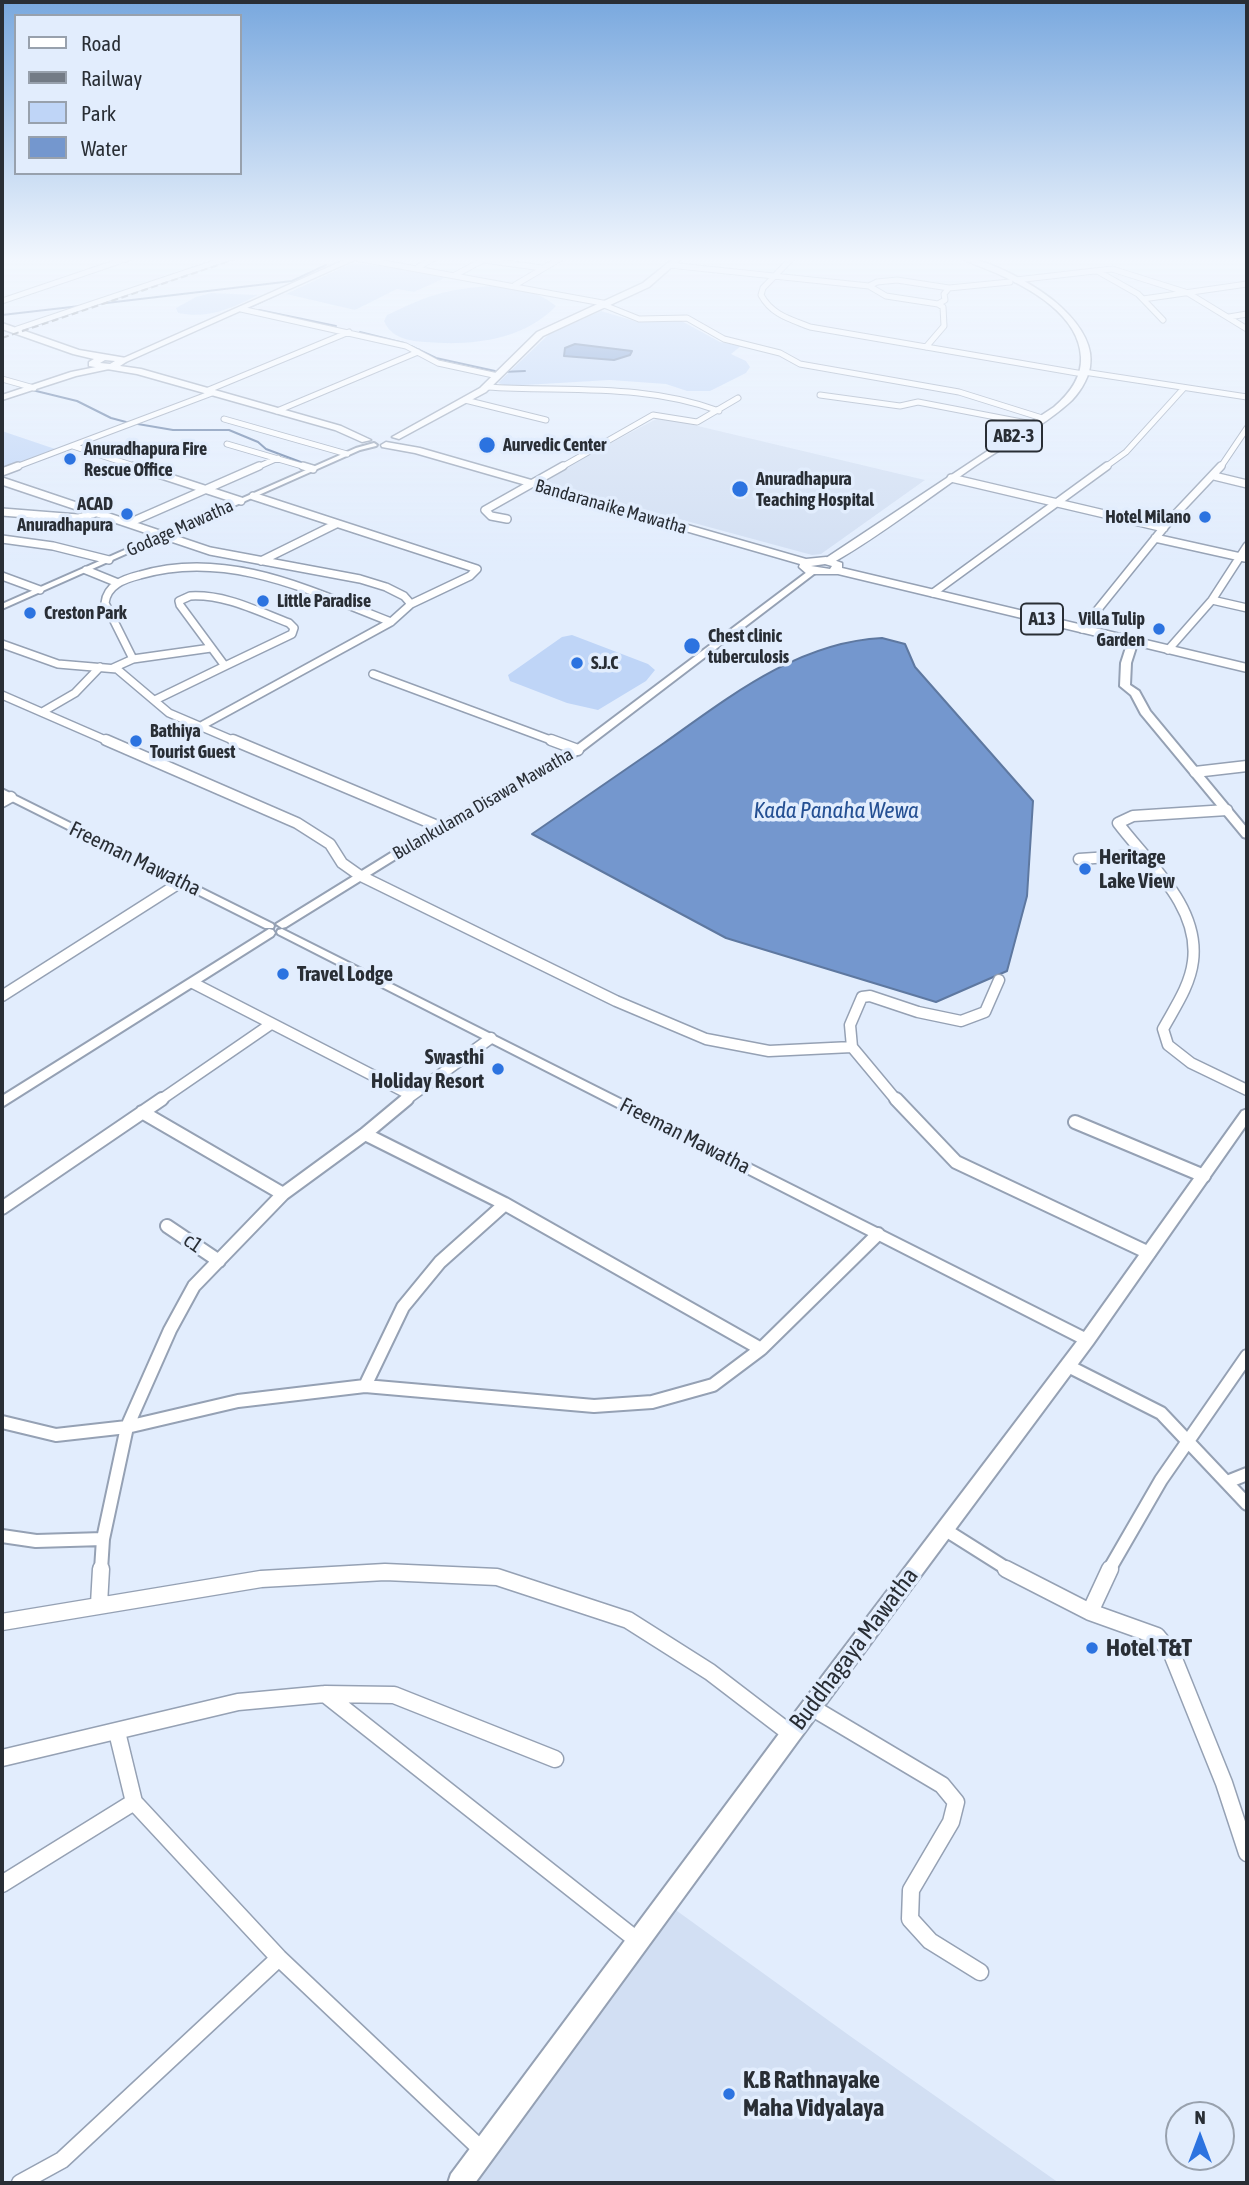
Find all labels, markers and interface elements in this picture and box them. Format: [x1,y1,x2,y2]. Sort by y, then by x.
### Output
legend [14,14,242,175]
text: Road [81,31,121,55]
text: Railway [81,66,142,90]
text: Park [81,101,116,125]
text: Water [81,136,127,160]
road number: AB2-3 [986,420,1042,452]
place label: Aurvedic Center [503,434,606,456]
marker: Aurvedic Center [477,435,497,455]
place label: Anuradhapura Fire Rescue Office [84,438,207,480]
marker: Anuradhapura Fire Rescue Office [62,451,78,467]
place label: Anuradhapura Teaching Hospital [756,468,874,510]
street label: Bandaranaike Mawatha [533,475,689,539]
marker: Anuradhapura Teaching Hospital [730,479,750,499]
place label: ACAD Anuradhapura [17,493,113,536]
street label: Godage Mawatha [123,495,237,561]
marker: ACAD Anuradhapura [119,506,135,522]
place label: Hotel Milano [1105,506,1191,528]
marker: Hotel Milano [1197,509,1213,525]
place label: Little Paradise [277,590,371,612]
marker: Little Paradise [255,593,271,609]
place label: Creston Park [44,602,127,624]
road number: A13 [1021,604,1063,634]
marker: Creston Park [22,605,38,621]
place label: Villa Tulip Garden [1079,608,1145,650]
marker: Villa Tulip Garden [1151,621,1167,637]
place label: Chest clinic tuberculosis [708,625,789,668]
marker: Chest clinic tuberculosis [682,636,702,656]
place label: S.J.C [591,652,618,674]
marker: S.J.C [569,655,585,671]
place label: Bathiya Tourist Guest [150,720,235,762]
marker: Bathiya Tourist Guest [128,733,144,749]
street label: Bulankulama Disawa Mawatha [389,743,577,865]
water label: Kada Panaha Wewa [753,797,919,825]
street label: Freeman Mawatha [65,816,205,902]
place label: Heritage Lake View [1099,844,1175,894]
marker: Heritage Lake View [1077,861,1093,877]
place label: Travel Lodge [297,961,393,987]
marker: Travel Lodge [275,966,291,982]
place label: Swasthi Holiday Resort [371,1044,484,1094]
marker: Swasthi Holiday Resort [490,1061,506,1077]
street label: Freeman Mawatha [616,1092,754,1180]
street label: c1 [179,1228,207,1258]
street label: Buddhagaya Mawatha [784,1562,924,1736]
place label: Hotel T&T [1106,1634,1192,1662]
marker: Hotel T&T [1084,1640,1100,1656]
place label: K.B Rathnayake Maha Vidyalaya [743,2066,884,2122]
marker: K.B Rathnayake Maha Vidyalaya [721,2086,737,2102]
north arrow [1165,2101,1235,2171]
text: N [1194,2106,1206,2128]

